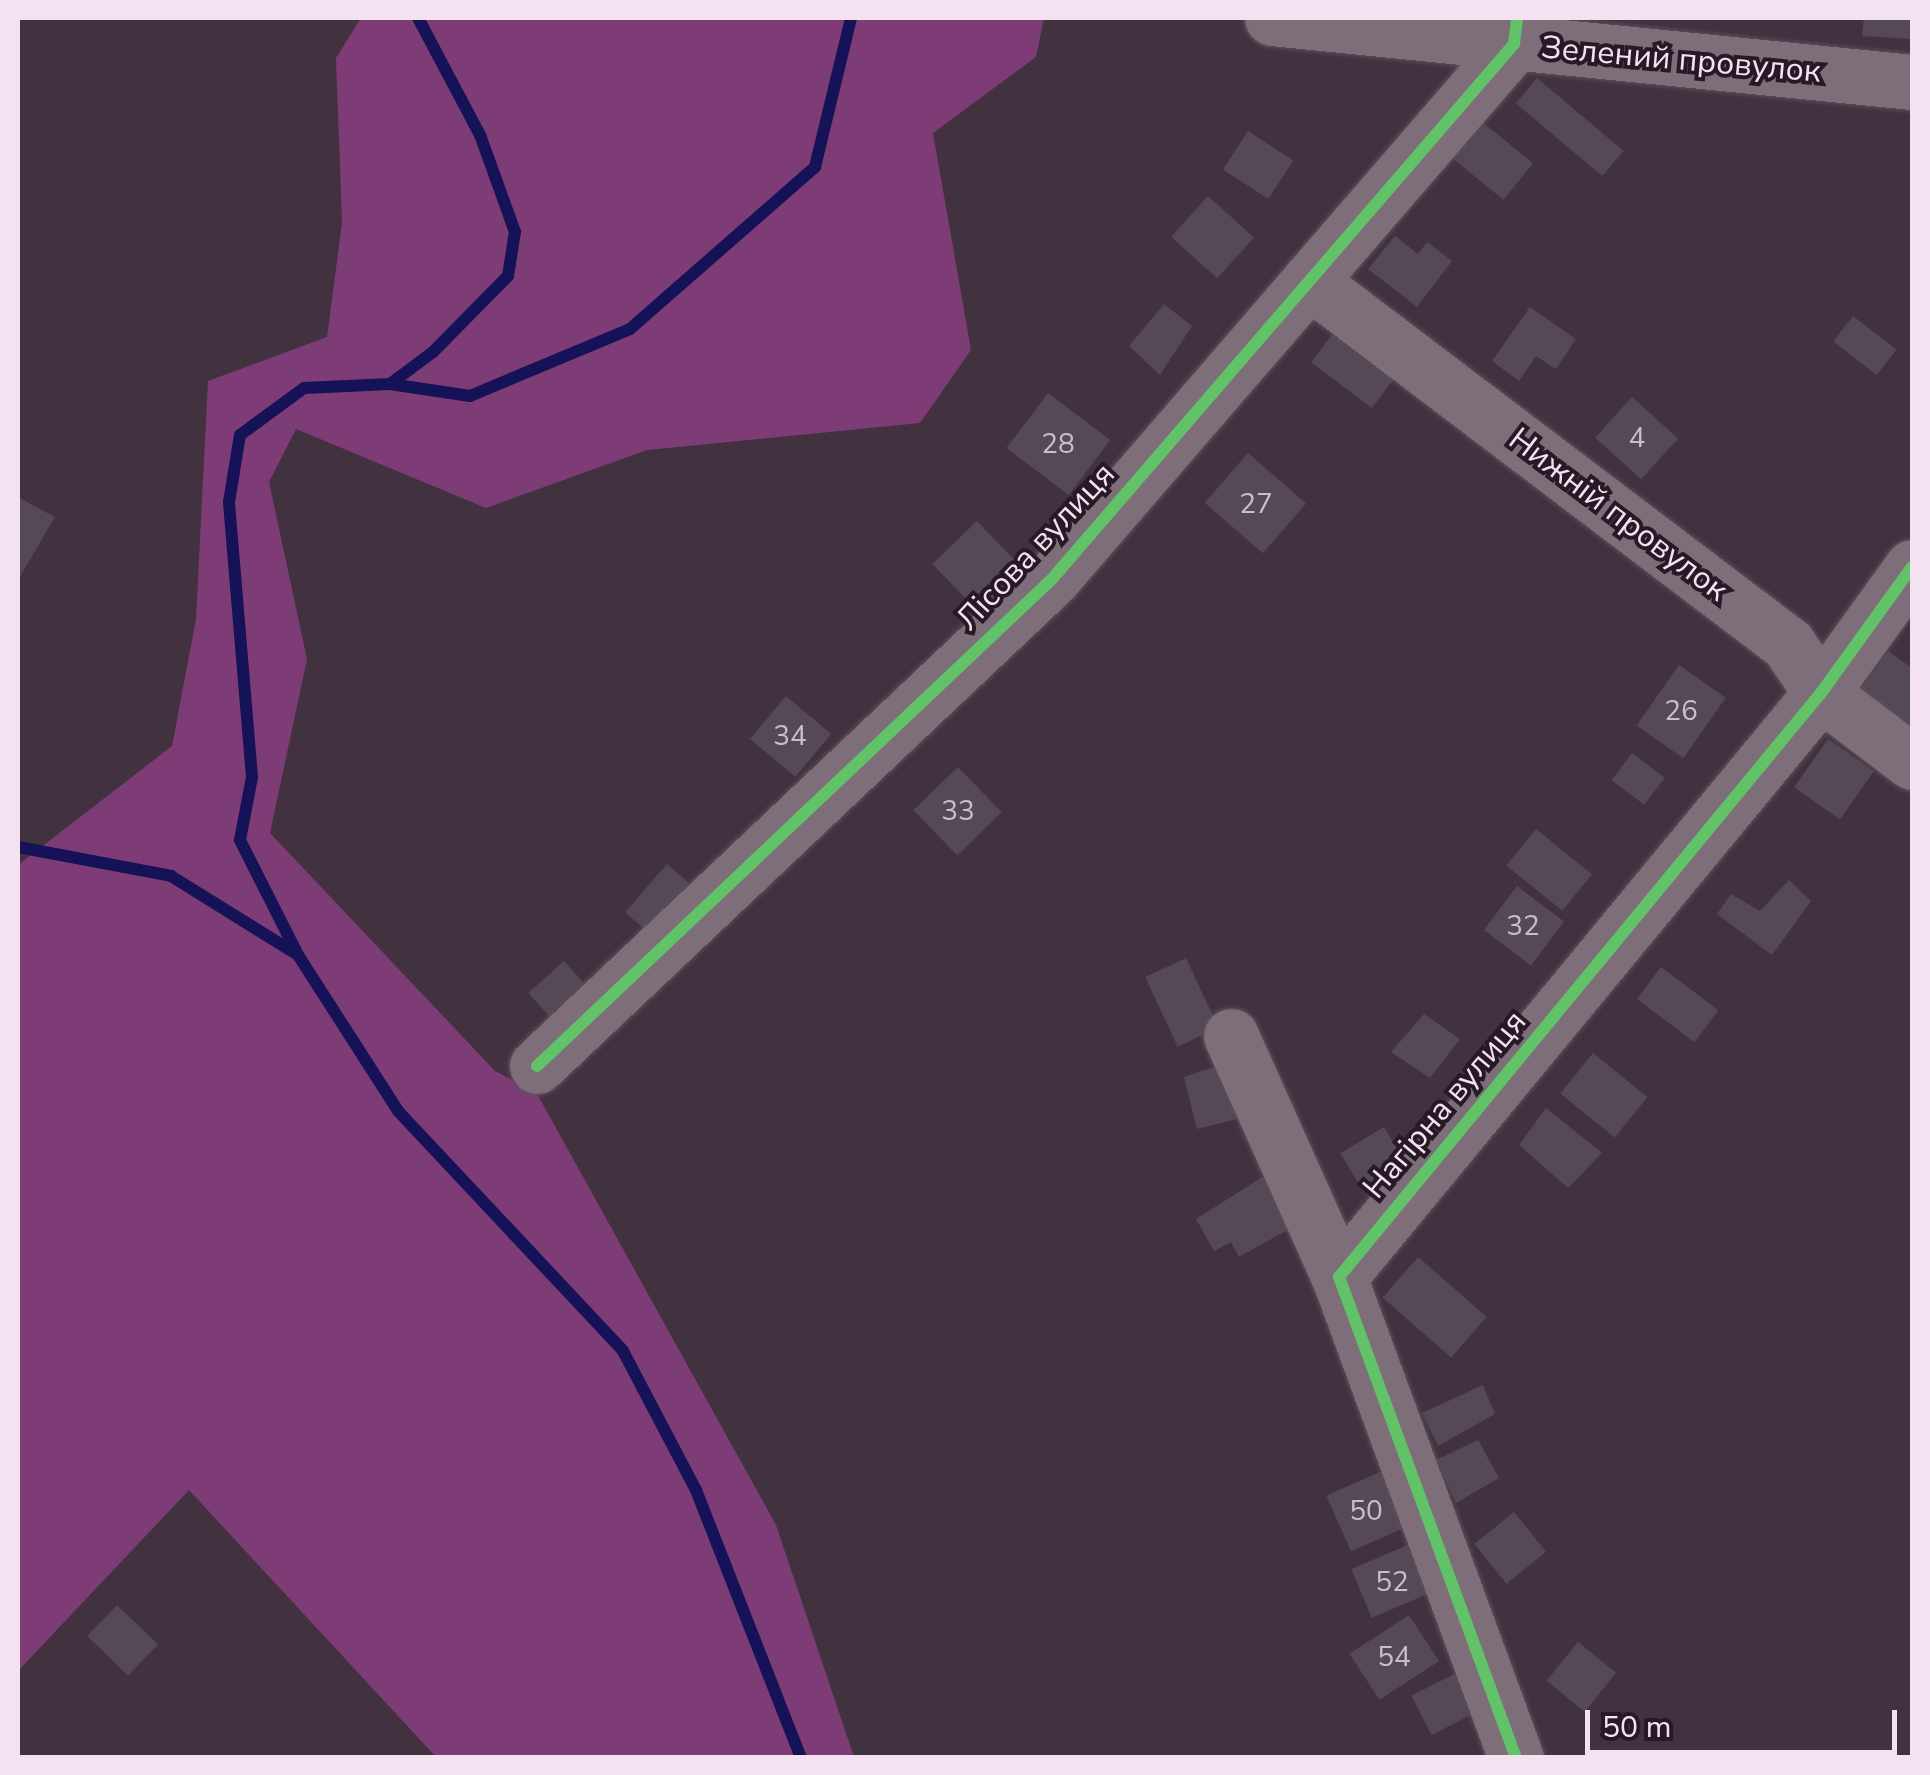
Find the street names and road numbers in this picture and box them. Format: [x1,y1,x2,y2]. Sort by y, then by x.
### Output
street label: Зелений провулок [1540,29,1822,91]
street label: Нижній провулок [1501,420,1735,610]
street label: Лісова вулиця [949,455,1123,639]
street label: Нагірна вулиця [1355,1003,1535,1207]

